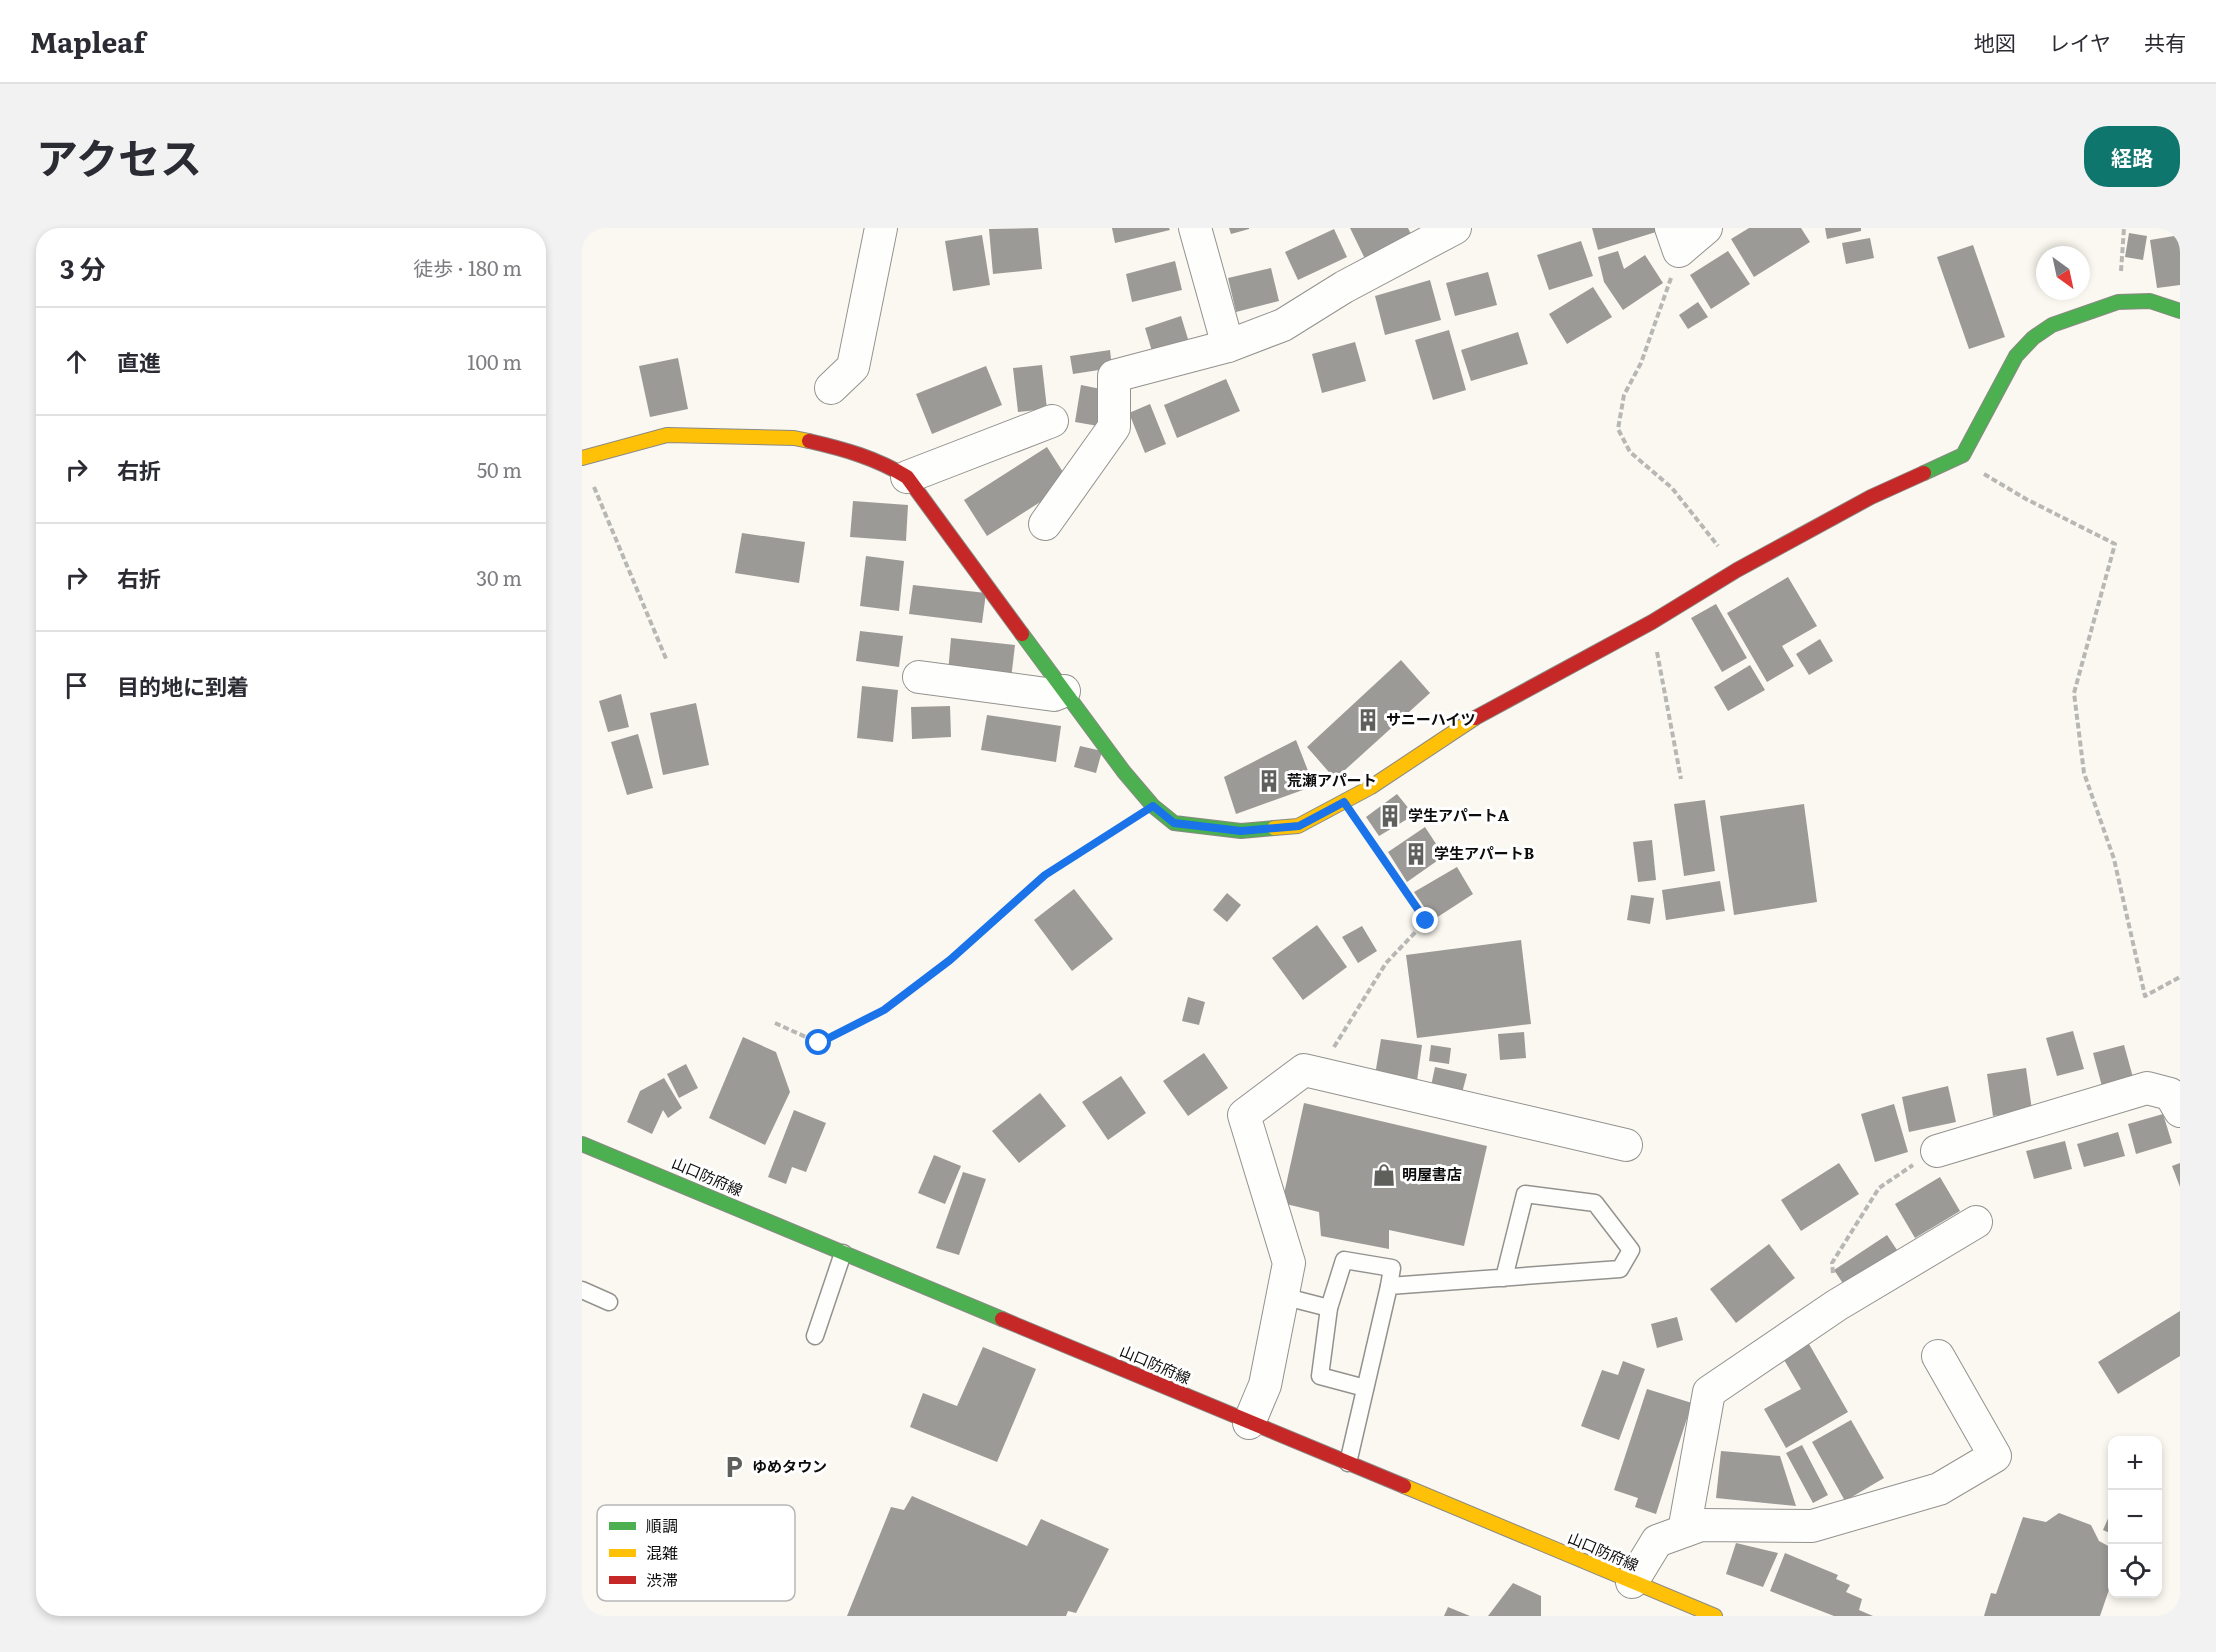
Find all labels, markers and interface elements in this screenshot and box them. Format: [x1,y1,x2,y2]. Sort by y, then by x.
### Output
text: Mapleaf [30,20,145,62]
text: 地図 [1974,26,2016,57]
text: レイヤ [2049,26,2111,57]
text: 共有 [2144,26,2186,57]
text: アクセス [36,125,202,187]
button: 経路 [2084,126,2180,187]
north arrow [2036,246,2090,300]
text: 3 分 [60,248,106,287]
text: 徒歩 · 180 m [413,252,522,282]
icon: ahead [60,345,93,378]
text: 直進 [117,345,161,378]
text: 100 m [467,346,522,376]
icon: right [60,453,93,486]
text: 右折 [117,453,161,486]
text: 50 m [477,454,522,484]
icon: right [60,561,93,594]
text: 右折 [117,561,161,594]
text: 30 m [476,562,522,592]
icon: arrive [60,669,93,702]
text: 目的地に到着 [117,669,249,702]
building icon: サニーハイツ [1355,707,1381,733]
place label: サニーハイツ [1386,707,1475,730]
building icon: 荒瀬アパート [1256,768,1282,794]
place label: 荒瀬アパート [1287,768,1377,791]
building icon: 学生アパートA [1377,803,1403,829]
place label: 学生アパートA [1408,803,1510,826]
building icon: 学生アパートB [1403,841,1429,867]
place label: 学生アパートB [1434,841,1534,864]
route end [1412,907,1438,933]
route start [805,1029,831,1055]
street label: 山口防府線 [669,1150,747,1201]
shop icon: 明屋書店 [1371,1162,1397,1188]
place label: 明屋書店 [1402,1162,1462,1185]
street label: 山口防府線 [1117,1338,1195,1389]
map controls [2108,1436,2162,1598]
button: + [2108,1436,2162,1490]
parking icon: ゆめタウン [721,1454,747,1480]
place label: ゆめタウン [752,1454,827,1477]
button: − [2108,1490,2162,1544]
legend [597,1505,795,1601]
text: 順調 [646,1513,678,1537]
street label: 山口防府線 [1565,1525,1643,1576]
text: 混雑 [646,1540,678,1564]
button: locate [2108,1544,2162,1598]
text: 渋滞 [646,1567,678,1591]

